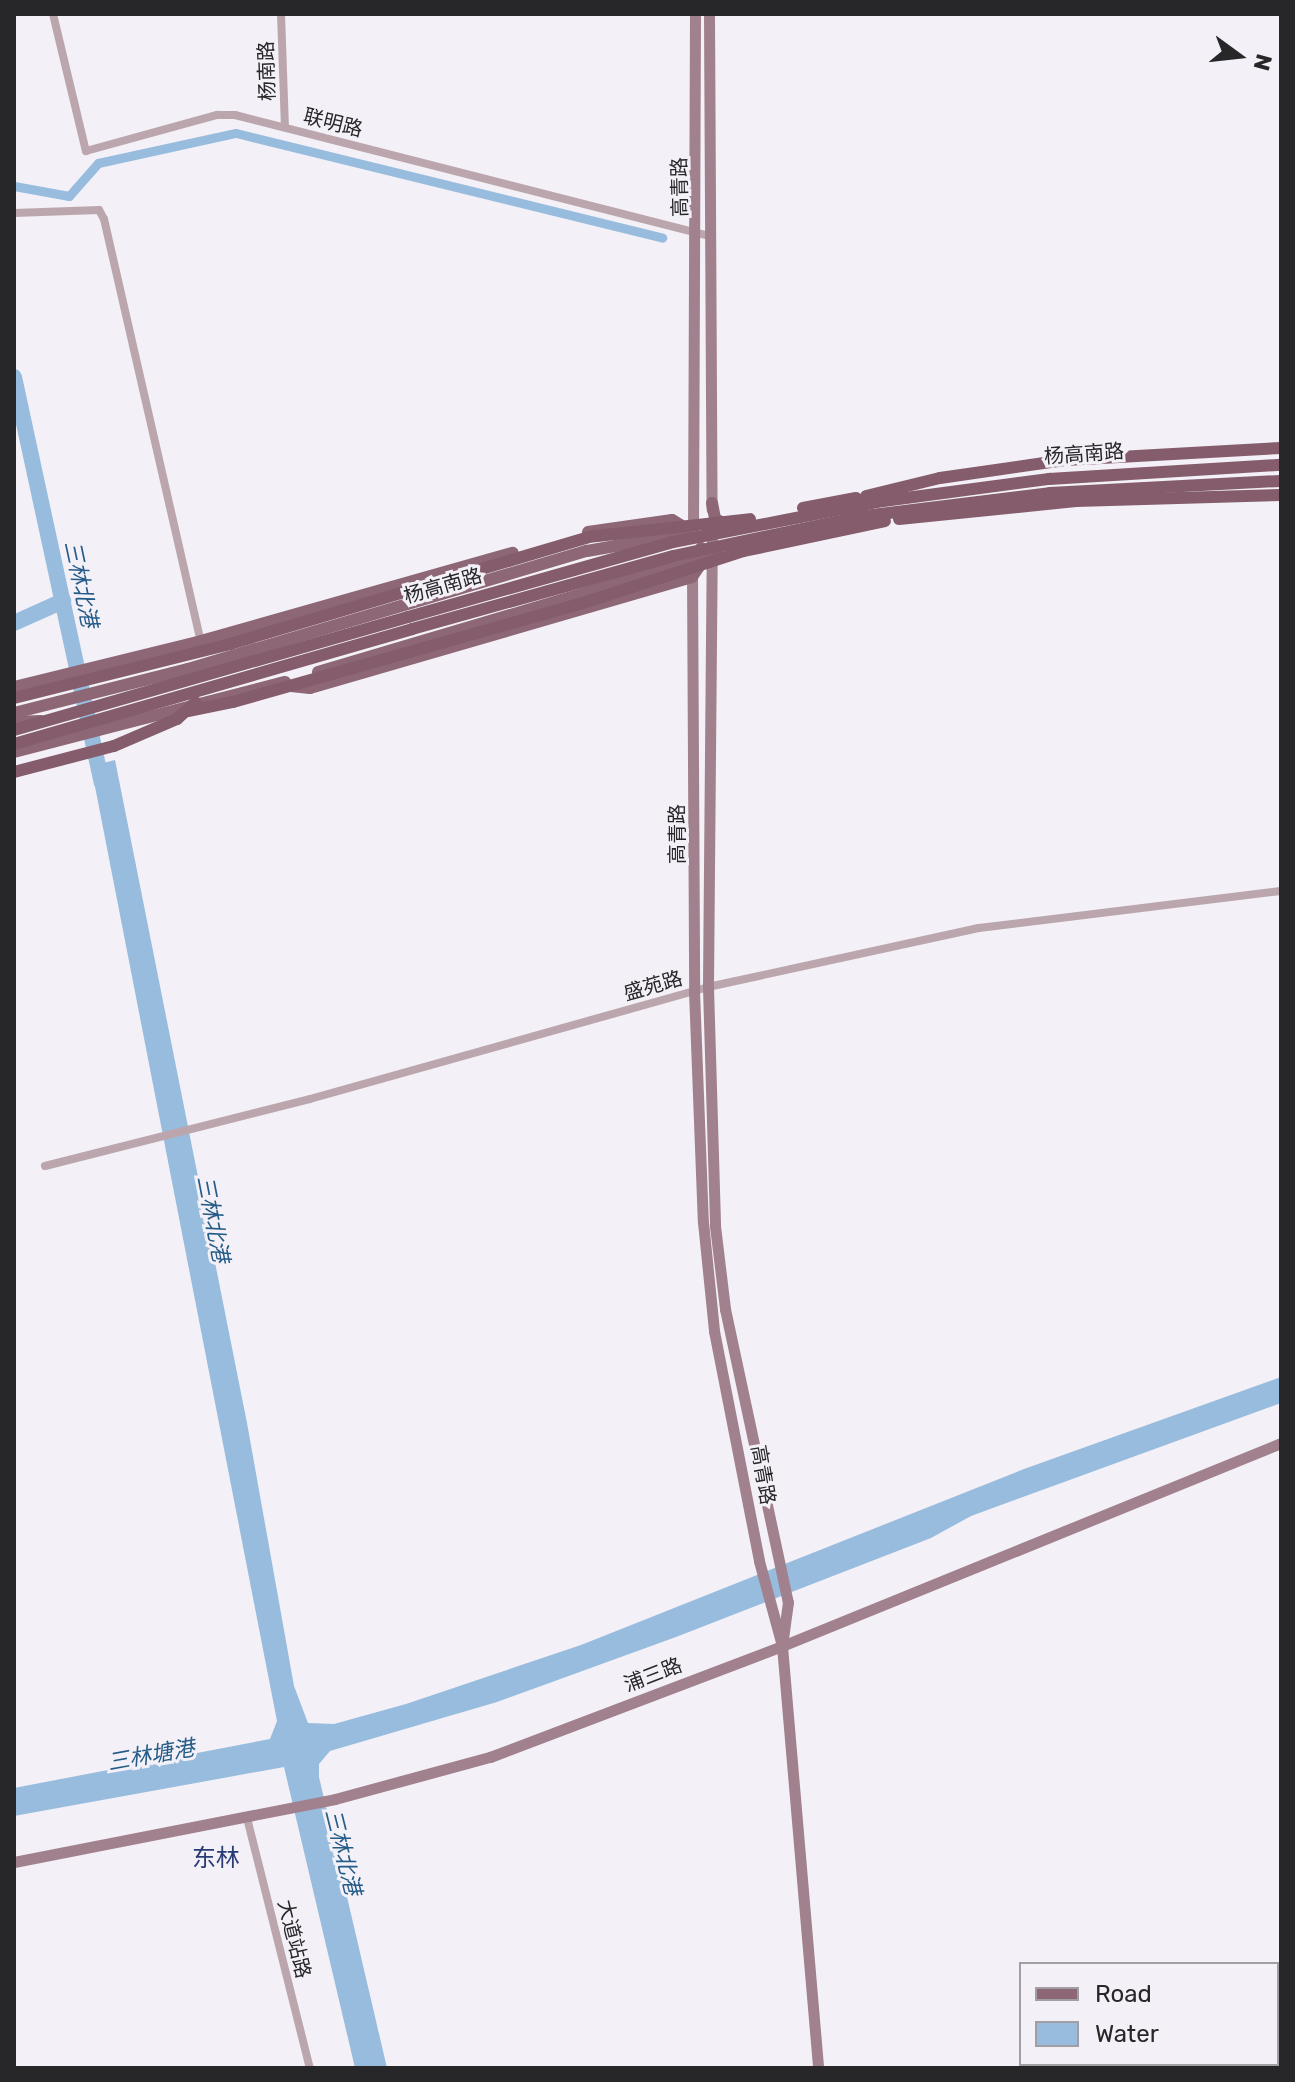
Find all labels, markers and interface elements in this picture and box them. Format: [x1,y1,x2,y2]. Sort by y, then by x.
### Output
north arrow [1199,16,1279,96]
street label: 杨南路 [254,41,280,101]
text: N [1248,51,1278,73]
street label: 联明路 [301,104,365,142]
street label: 高青路 [667,157,693,217]
street label: 杨高南路 [1043,439,1125,469]
water label: 三林北港 [59,538,103,630]
street label: 杨高南路 [401,563,485,609]
street label: 高青路 [665,804,689,864]
street label: 盛苑路 [621,966,685,1006]
water label: 三林北港 [192,1173,234,1265]
street label: 高青路 [746,1443,780,1507]
street label: 浦三路 [621,1653,685,1697]
water label: 三林塘港 [105,1734,197,1776]
water label: 三林北港 [320,1806,366,1898]
district label: 东林 [192,1845,240,1873]
street label: 大道站路 [273,1897,315,1981]
legend [1019,1962,1279,2066]
text: Road [1095,1980,1152,2008]
text: Water [1095,2020,1159,2048]

